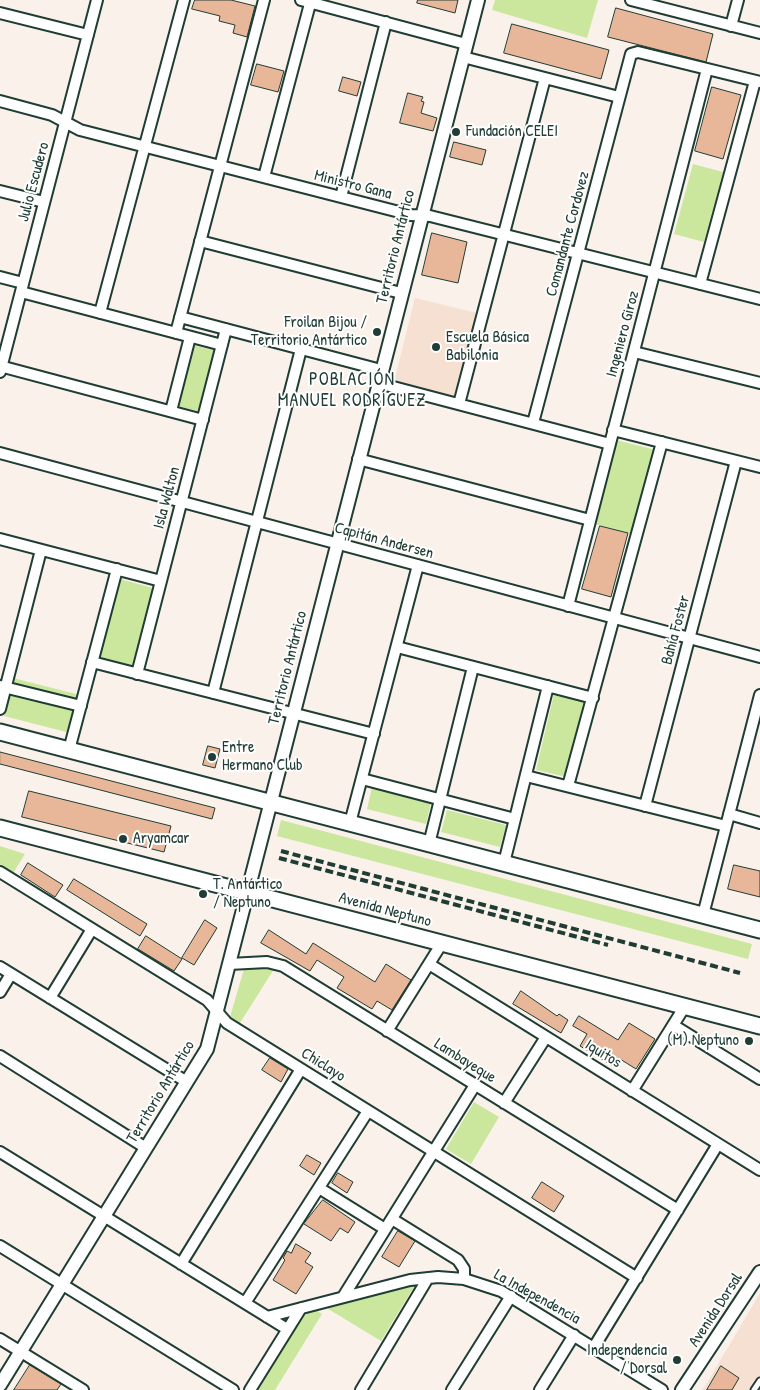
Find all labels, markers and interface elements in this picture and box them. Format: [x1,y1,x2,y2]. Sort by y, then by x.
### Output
place label: Fundación CELEI [466,122,558,142]
marker: Fundación CELEI [450,126,462,138]
street label: Julio Escudero [14,140,54,224]
street label: Ministro Gana [312,166,394,204]
street label: Comandante Cordovez [542,169,594,299]
street label: Territorio Antártico [373,188,419,306]
street label: Ingeniero Giroz [602,289,644,379]
place label: Froilan Bijou / Territorio Antártico [251,313,367,351]
marker: Froilan Bijou / Territorio Antártico [371,326,383,338]
place label: Escuela Básica Babilonia [446,328,529,366]
marker: Escuela Básica Babilonia [430,341,442,353]
district label: POBLACIÓN MANUEL RODRÍGUEZ [276,369,428,412]
street label: Isla Walton [149,465,185,531]
street label: Capitán Andersen [332,519,436,563]
street label: Bahía Foster [658,593,694,667]
street label: Territorio Antártico [265,609,311,727]
place label: Entre Hermano Club [222,738,303,776]
marker: Entre Hermano Club [206,751,218,763]
place label: Aryamcar [133,829,190,849]
marker: Aryamcar [117,833,129,845]
place label: T. Antártico / Neptuno [213,875,282,913]
marker: T. Antártico / Neptuno [197,888,209,900]
street label: Avenida Neptuno [337,888,433,932]
place label: (M) Neptuno [667,1031,739,1051]
street label: Lambayeque [431,1035,499,1087]
street label: Iquitos [581,1035,625,1073]
marker: (M) Neptuno [743,1035,755,1047]
street label: Territorio Antártico [123,1037,199,1147]
street label: Chiclayo [297,1044,349,1086]
street label: La Independencia [490,1265,584,1329]
street label: Avenida Dorsal [685,1269,747,1351]
place label: Independencia / Dorsal [587,1341,667,1379]
marker: Independencia / Dorsal [671,1354,683,1366]

